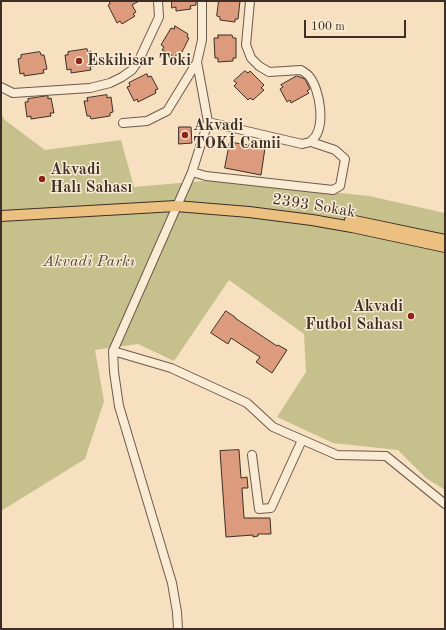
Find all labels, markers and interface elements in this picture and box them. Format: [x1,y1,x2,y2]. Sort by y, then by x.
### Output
scale bar [306,12,408,38]
text: 100 m [311,21,345,33]
place label: Eskihisar Toki [87,51,191,71]
marker: Eskihisar Toki [74,56,84,66]
place label: Akvadi TOKİ Camii [193,116,281,154]
marker: Akvadi TOKİ Camii [180,130,190,140]
place label: Akvadi Halı Sahası [50,160,132,198]
marker: Akvadi Halı Sahası [37,174,47,184]
street label: 2393 Sokak [271,190,357,222]
park label: Akvadi Parkı [43,252,135,272]
place label: Akvadi Futbol Sahası [305,297,403,335]
marker: Akvadi Futbol Sahası [406,311,416,321]

